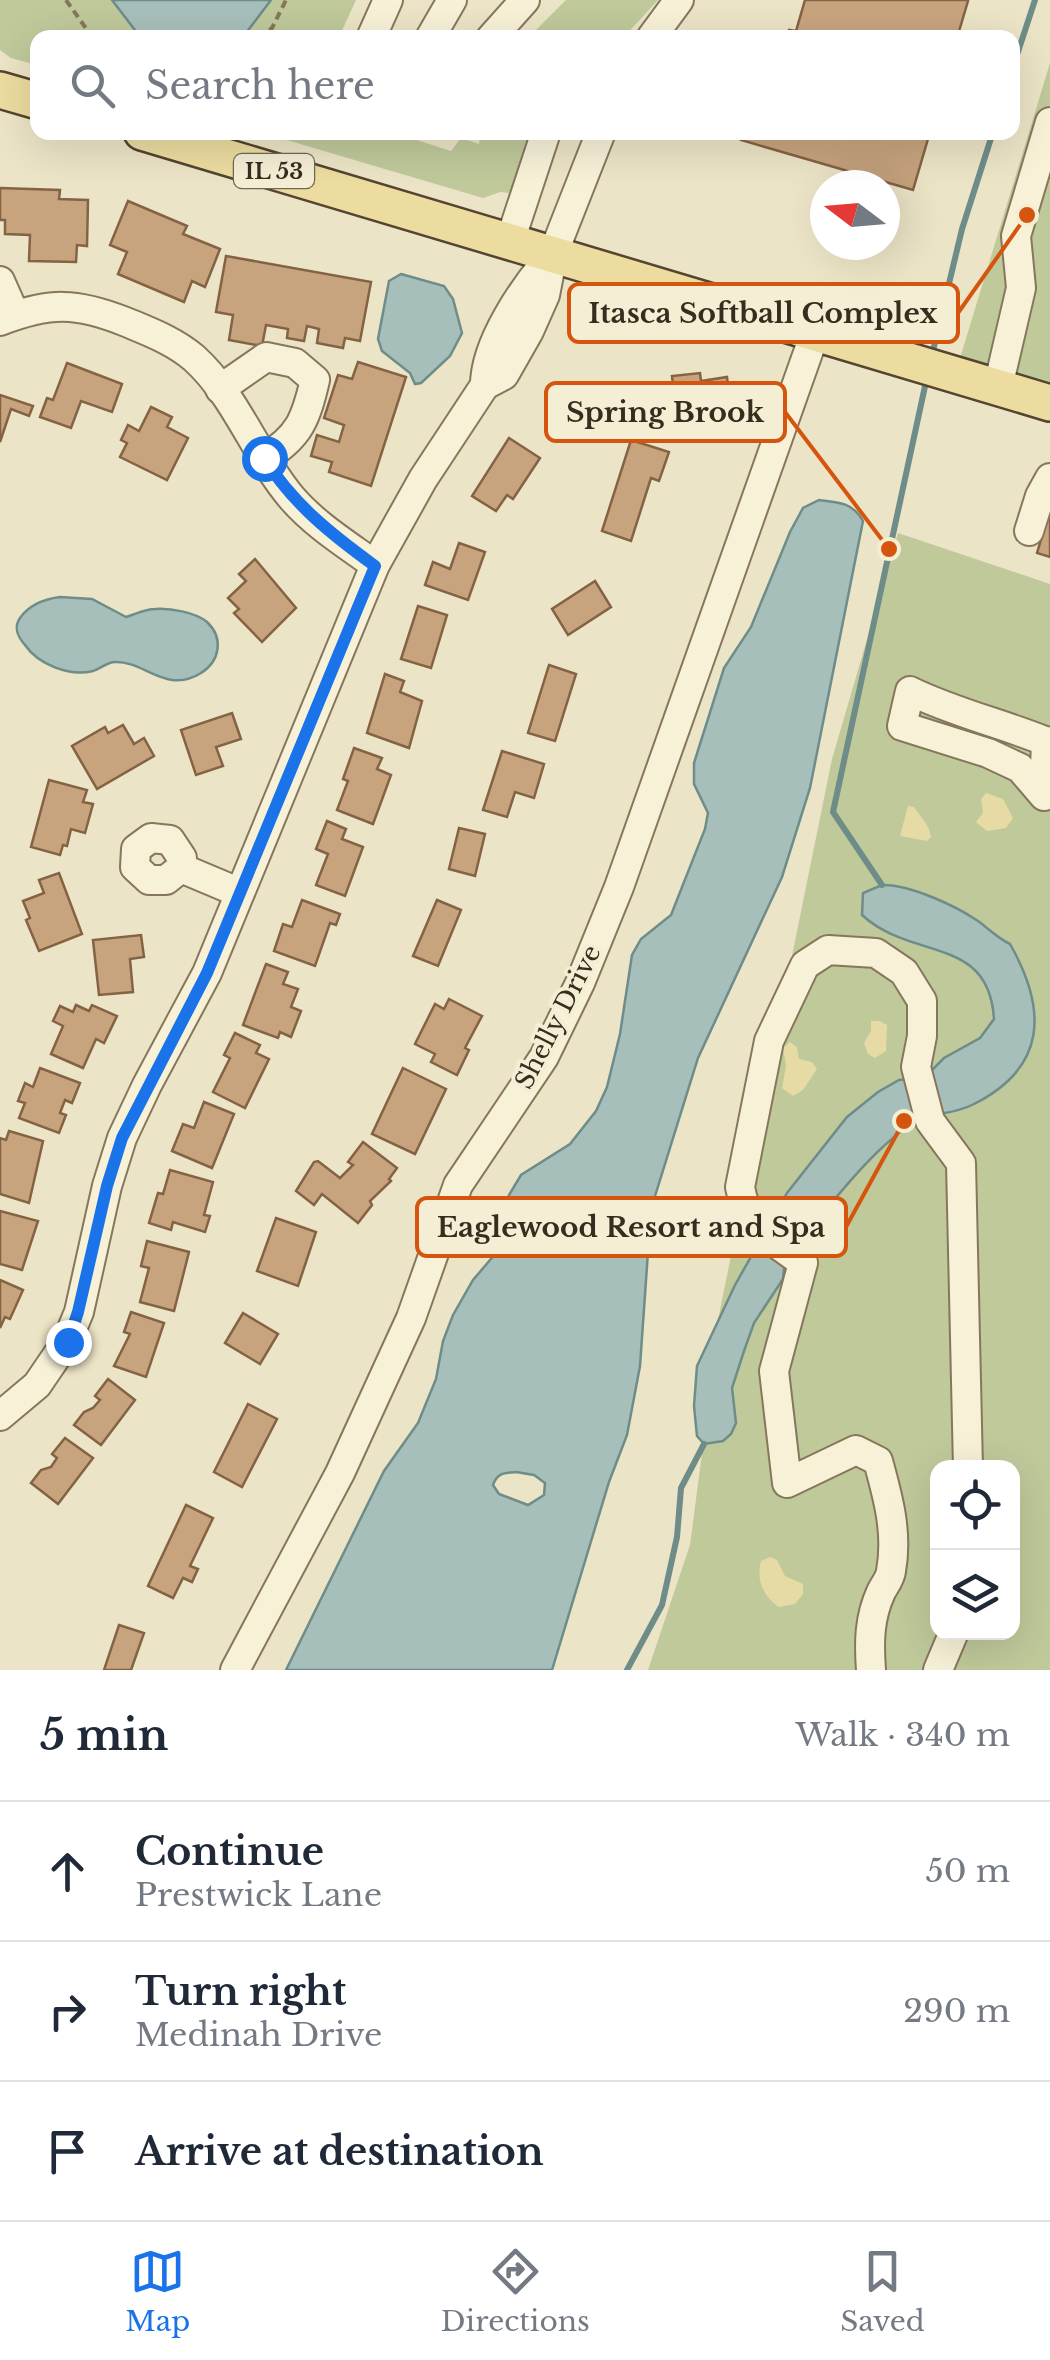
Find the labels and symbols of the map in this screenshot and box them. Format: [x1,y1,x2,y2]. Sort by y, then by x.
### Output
road number: IL 53 [234,154,314,188]
north arrow [810,170,900,260]
callout: Itasca Softball Complex [569,284,958,342]
text: Itasca Softball Complex [588,296,938,331]
callout: Spring Brook [546,383,785,441]
text: Spring Brook [566,395,764,430]
route start [242,436,288,482]
street label: Shelly Drive [508,940,608,1094]
callout: Eaglewood Resort and Spa [417,1198,846,1256]
text: Eaglewood Resort and Spa [437,1210,825,1245]
route end [46,1320,92,1366]

